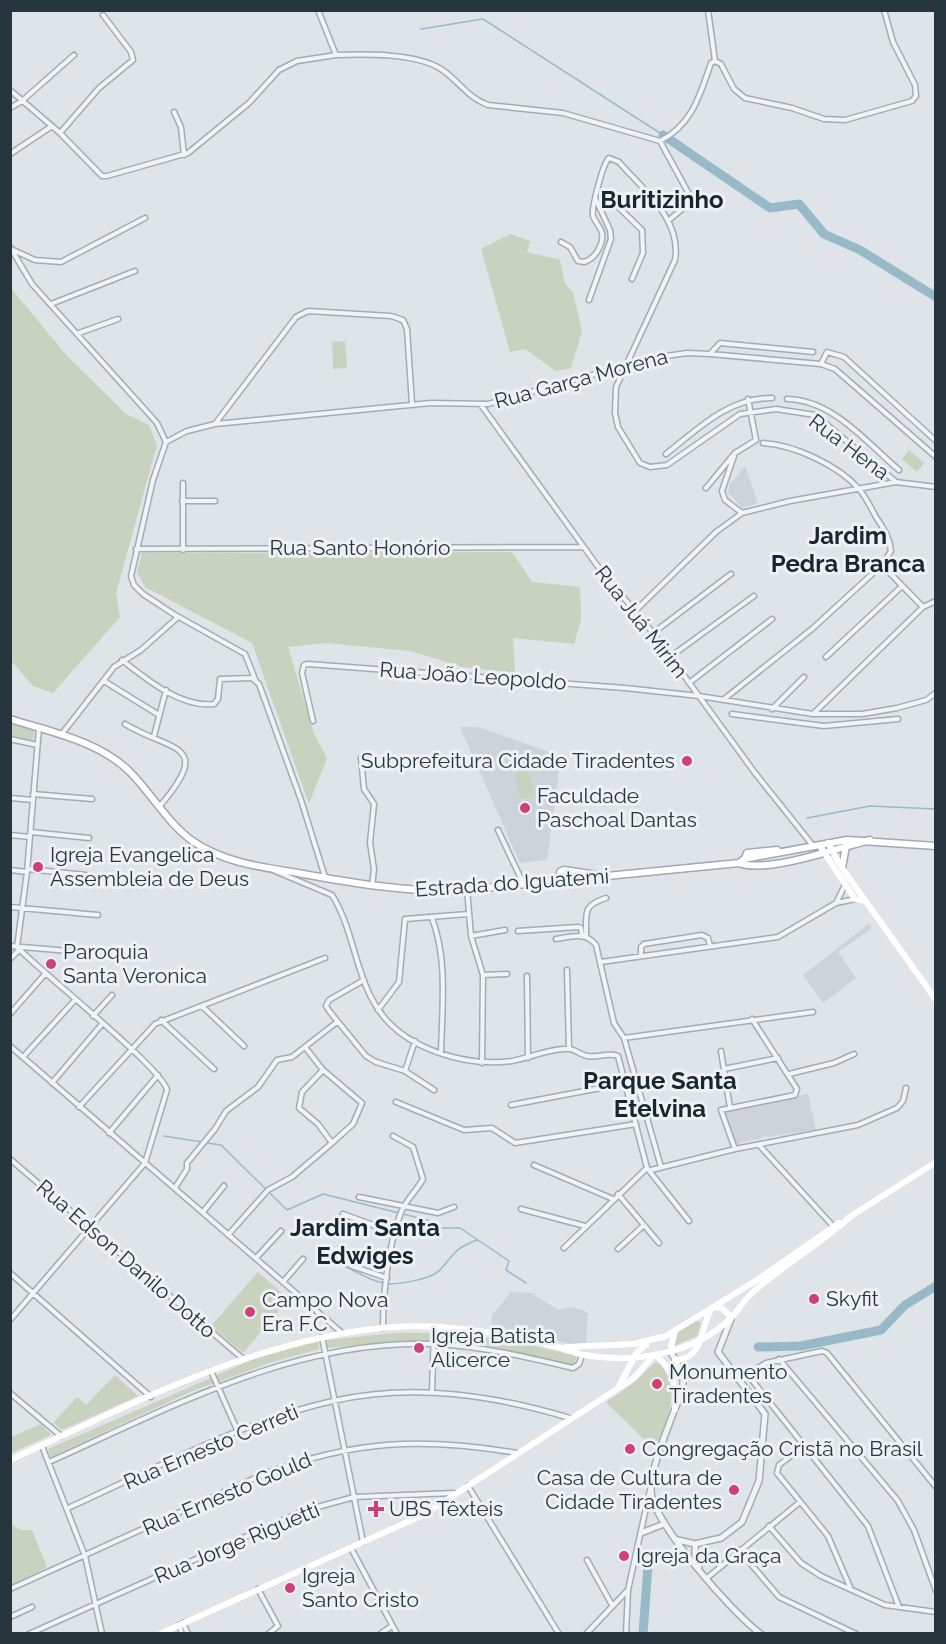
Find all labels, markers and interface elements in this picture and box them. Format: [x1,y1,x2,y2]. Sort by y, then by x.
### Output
district label: Buritizinho [600,185,724,214]
street label: Rua Garça Morena [491,343,670,414]
street label: Rua Hena [804,408,894,485]
district label: Jardim Pedra Branca [771,521,925,578]
street label: Rua Santo Honório [270,535,450,560]
street label: Rua Juá Mirim [590,560,693,683]
street label: Rua João Leopoldo [379,656,567,695]
place label: Subprefeitura Cidade Tiradentes [361,748,675,773]
marker: Subprefeitura Cidade Tiradentes [680,754,694,768]
place label: Faculdade Paschoal Dantas [537,783,697,832]
marker: Faculdade Paschoal Dantas [518,801,532,815]
place label: Igreja Evangelica Assembleia de Deus [50,842,249,891]
marker: Igreja Evangelica Assembleia de Deus [31,860,45,874]
street label: Estrada do Iguatemi [414,863,610,902]
place label: Paroquia Santa Veronica [63,939,207,988]
marker: Paroquia Santa Veronica [44,957,58,971]
district label: Parque Santa Etelvina [583,1066,737,1123]
street label: Rua Edson Danilo Dotto [32,1174,221,1343]
district label: Jardim Santa Edwiges [290,1213,440,1270]
place label: Skyfit [826,1286,879,1311]
place label: Campo Nova Era F.C [262,1287,388,1336]
marker: Skyfit [807,1292,821,1306]
marker: Campo Nova Era F.C [243,1305,257,1319]
place label: Igreja Batista Alicerce [431,1323,556,1372]
marker: Igreja Batista Alicerce [412,1341,426,1355]
place label: Monumento Tiradentes [669,1359,788,1408]
marker: Monumento Tiradentes [650,1377,664,1391]
street label: Rua Ernesto Cerreti [120,1398,302,1495]
place label: Congregação Cristã no Brasil [642,1436,923,1461]
marker: Congregação Cristã no Brasil [623,1442,637,1456]
street label: Rua Ernesto Gould [139,1447,315,1540]
place label: Casa de Cultura de Cidade Tiradentes [537,1465,722,1514]
marker: Casa de Cultura de Cidade Tiradentes [727,1483,741,1497]
street label: Rua Jorge Riguetti [150,1496,323,1589]
place label: UBS Têxteis [389,1496,503,1521]
marker: UBS Têxteis [367,1500,385,1518]
place label: Igreja da Graça [636,1543,782,1568]
marker: Igreja da Graça [617,1549,631,1563]
place label: Igreja Santo Cristo [302,1563,419,1612]
marker: Igreja Santo Cristo [283,1581,297,1595]

